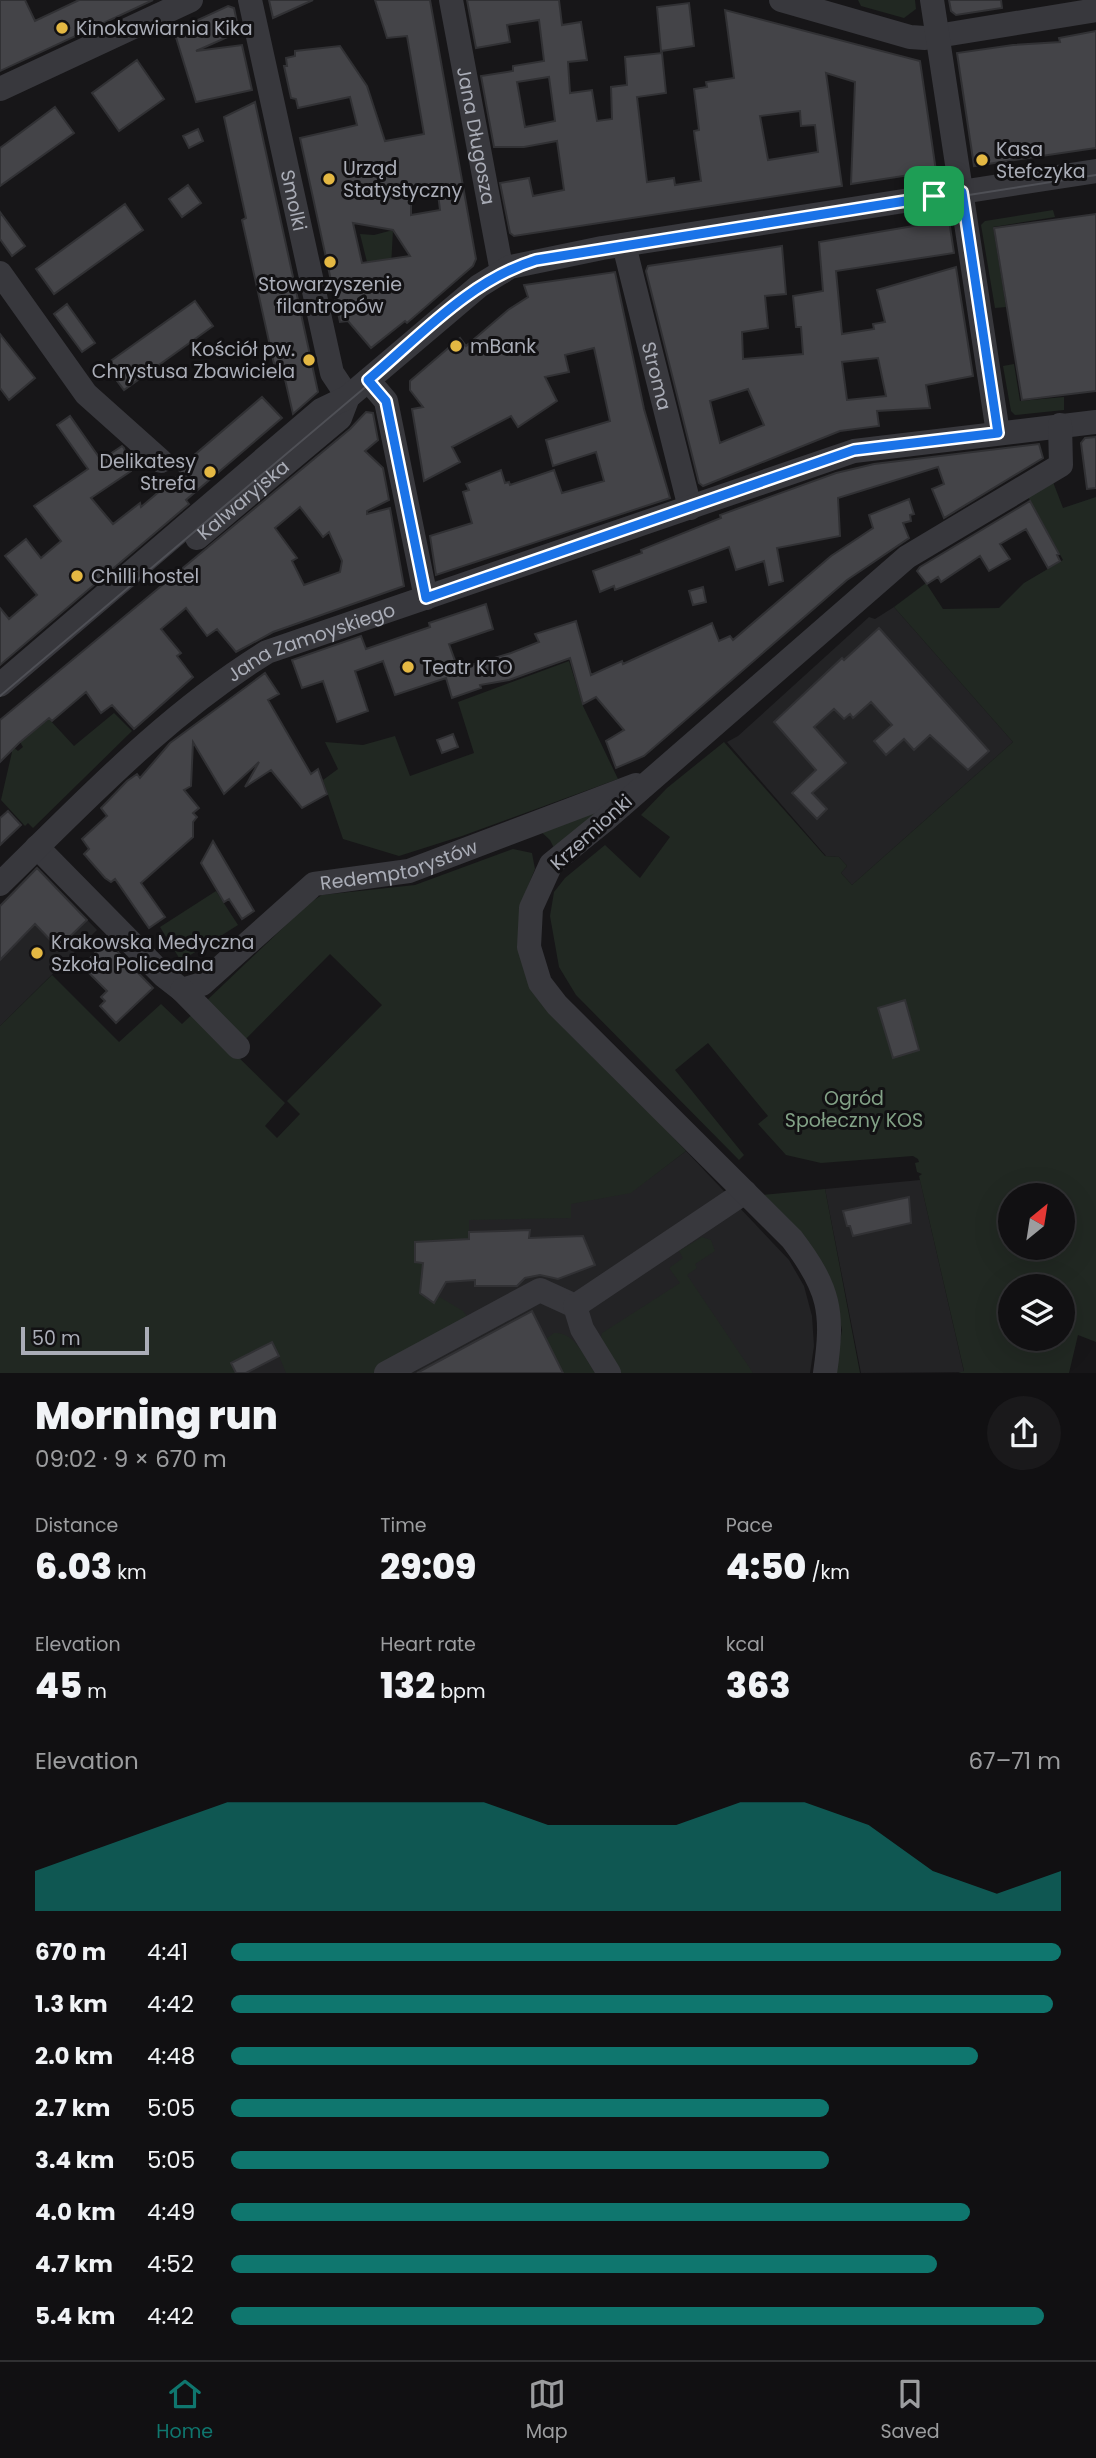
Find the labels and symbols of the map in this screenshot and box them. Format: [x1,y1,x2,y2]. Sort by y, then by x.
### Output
place label: Kinokawiarnia Kika [76,15,253,42]
marker: Kinokawiarnia Kika [54,20,70,36]
street label: Jana Długosza [450,64,502,207]
place label: Kasa Stefczyka [996,136,1086,185]
marker: Kasa Stefczyka [974,152,990,168]
place label: Urząd Statystyczny [343,155,462,204]
pin [904,166,964,226]
street label: Smolki [274,167,313,234]
marker: Urząd Statystyczny [321,171,337,187]
marker: Stowarzyszenie filantropów [322,254,338,270]
place label: Stowarzyszenie filantropów [258,271,402,320]
place label: mBank [470,333,536,360]
place label: Kościół pw. Chrystusa Zbawiciela [92,336,295,385]
marker: mBank [448,338,464,354]
street label: Stroma [635,339,678,413]
marker: Kościół pw. Chrystusa Zbawiciela [301,352,317,368]
place label: Delikatesy Strefa [99,448,196,497]
street label: Kalwaryjska [192,453,295,546]
marker: Delikatesy Strefa [202,464,218,480]
place label: Chilli hostel [91,563,199,590]
marker: Chilli hostel [69,568,85,584]
street label: Jana Zamoyskiego [222,596,399,689]
place label: Teatr KTO [422,654,513,681]
marker: Teatr KTO [400,659,416,675]
street label: Krzemionki [544,788,638,877]
street label: Redemptorystów [318,833,482,897]
place label: Krakowska Medyczna Szkoła Policealna [51,929,254,978]
marker: Krakowska Medyczna Szkoła Policealna [29,945,45,961]
park label: Ogród Społeczny KOS [785,1085,923,1134]
north arrow [998,1183,1074,1260]
scale bar [21,1324,149,1356]

